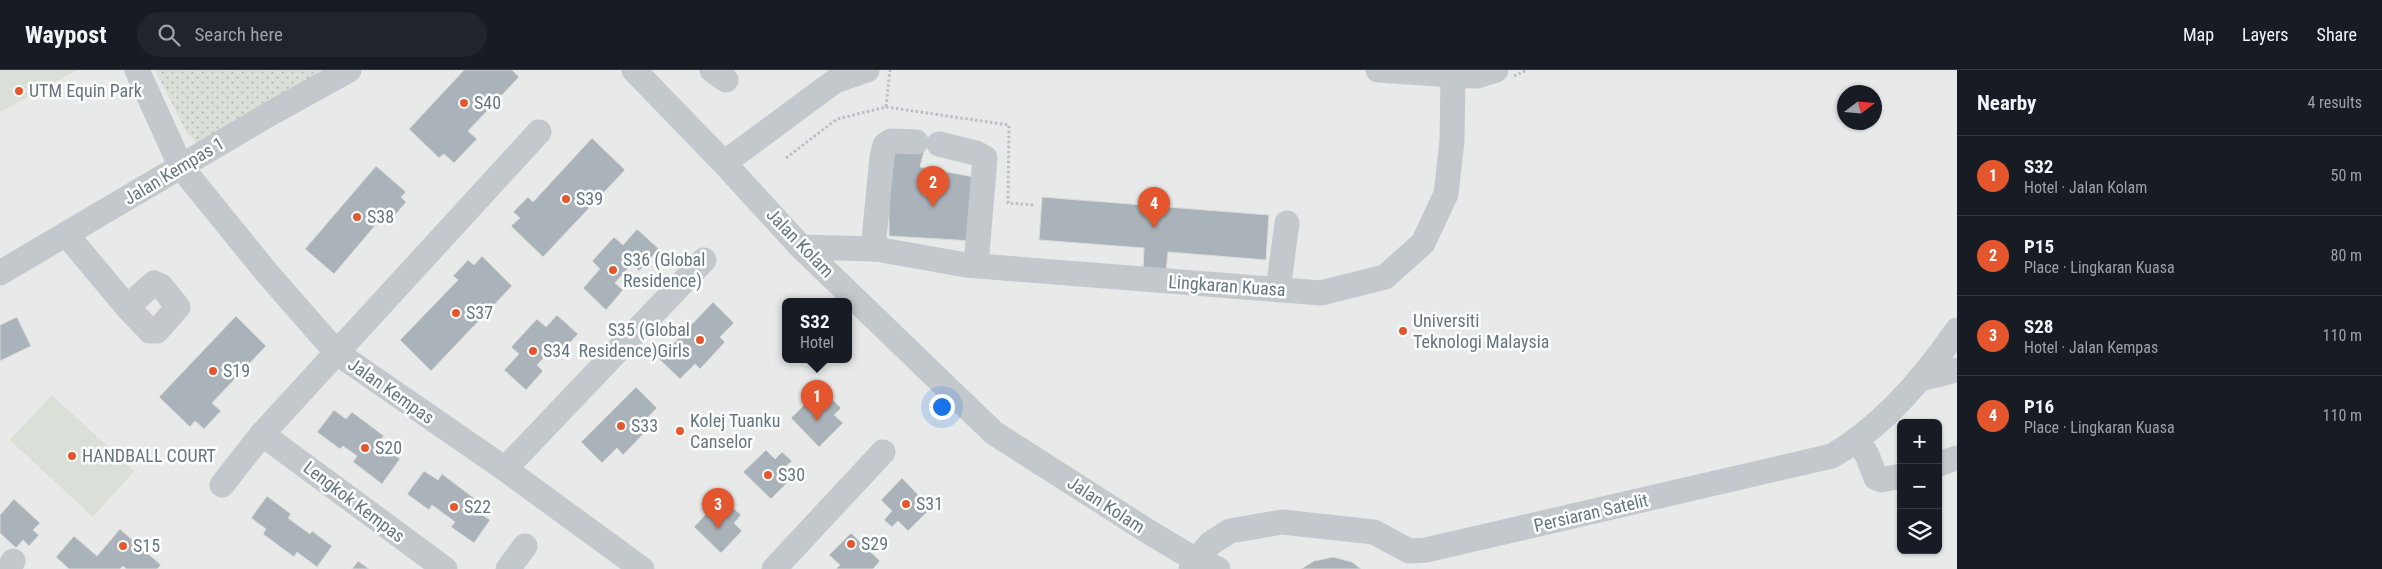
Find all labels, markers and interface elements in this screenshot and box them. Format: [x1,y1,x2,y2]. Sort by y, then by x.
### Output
search box [137,12,487,57]
text: Waypost [25,21,107,49]
icon: search [155,21,183,49]
text: Search here [195,23,283,46]
text: Map [2183,24,2214,45]
text: Layers [2242,24,2289,45]
text: Share [2317,24,2357,45]
place label: UTM Equin Park [29,80,142,101]
marker: UTM Equin Park [13,85,25,97]
north arrow [1837,85,1882,130]
text: Nearby [1977,91,2036,115]
place label: S40 [474,92,501,113]
text: 4 results [2307,93,2362,112]
marker: S40 [458,97,470,109]
street label: Jalan Kempas 1 [120,132,228,209]
text: S32 [2024,155,2053,178]
pin: 2 [917,166,949,207]
text: 1 [1989,166,1997,185]
text: 50 m [2330,166,2362,185]
text: Hotel · Jalan Kolam [2024,178,2147,197]
pin: 4 [1138,187,1170,228]
place label: S39 [576,188,603,209]
marker: S39 [560,193,572,205]
street label: Jalan Kolam [762,204,838,282]
place label: S38 [367,206,394,227]
marker: S38 [351,211,363,223]
text: P15 [2024,235,2054,258]
text: 2 [1989,246,1997,265]
text: 80 m [2330,246,2362,265]
place label: S36 (Global Residence) [623,249,705,292]
text: Place · Lingkaran Kuasa [2024,258,2175,277]
marker: S36 (Global Residence) [607,264,619,276]
street label: Lingkaran Kuasa [1168,271,1286,300]
popup [782,298,852,363]
place label: S37 [466,302,493,323]
marker: S37 [450,307,462,319]
text: S32 [800,310,830,333]
place label: Universiti Teknologi Malaysia [1413,310,1549,352]
text: S28 [2024,315,2053,338]
place label: S35 (Global Residence)Girls [579,319,690,362]
marker: Universiti Teknologi Malaysia [1397,325,1409,337]
text: 3 [1989,326,1997,345]
text: 110 m [2323,326,2362,345]
text: Hotel [800,333,834,352]
marker: S35 (Global Residence)Girls [694,334,706,346]
text: Hotel · Jalan Kempas [2024,338,2158,357]
place label: S34 [543,340,570,361]
marker: S34 [527,345,539,357]
street label: Jalan Kempas [344,353,438,428]
place label: S19 [223,360,250,381]
marker: S19 [207,365,219,377]
pin: 1 [801,380,833,421]
your location [929,394,955,420]
text: P16 [2024,395,2054,418]
text: 4 [1989,406,1997,425]
text: 110 m [2323,406,2362,425]
place label: Kolej Tuanku Canselor [690,410,780,452]
place label: S33 [631,415,658,436]
text: Place · Lingkaran Kuasa [2024,418,2175,437]
map controls [1897,419,1942,554]
button: + [1897,419,1942,464]
marker: S33 [615,420,627,432]
marker: Kolej Tuanku Canselor [674,425,686,437]
place label: S20 [375,437,402,458]
marker: S20 [359,442,371,454]
place label: HANDBALL COURT [82,445,216,466]
marker: HANDBALL COURT [66,450,78,462]
street label: Lengkok Kempas [300,457,409,546]
place label: S30 [778,464,805,485]
button: − [1897,464,1942,509]
marker: S30 [762,469,774,481]
street label: Jalan Kolam [1064,472,1149,537]
pin: 3 [702,488,734,529]
street label: Persiaran Satelit [1532,489,1650,536]
place label: S31 [916,493,943,514]
place label: S22 [464,496,491,517]
marker: S31 [900,498,912,510]
marker: S22 [448,501,460,513]
button: layers [1897,509,1942,554]
place label: S29 [861,533,888,554]
place label: S15 [133,535,160,556]
marker: S29 [845,538,857,550]
marker: S15 [117,540,129,552]

